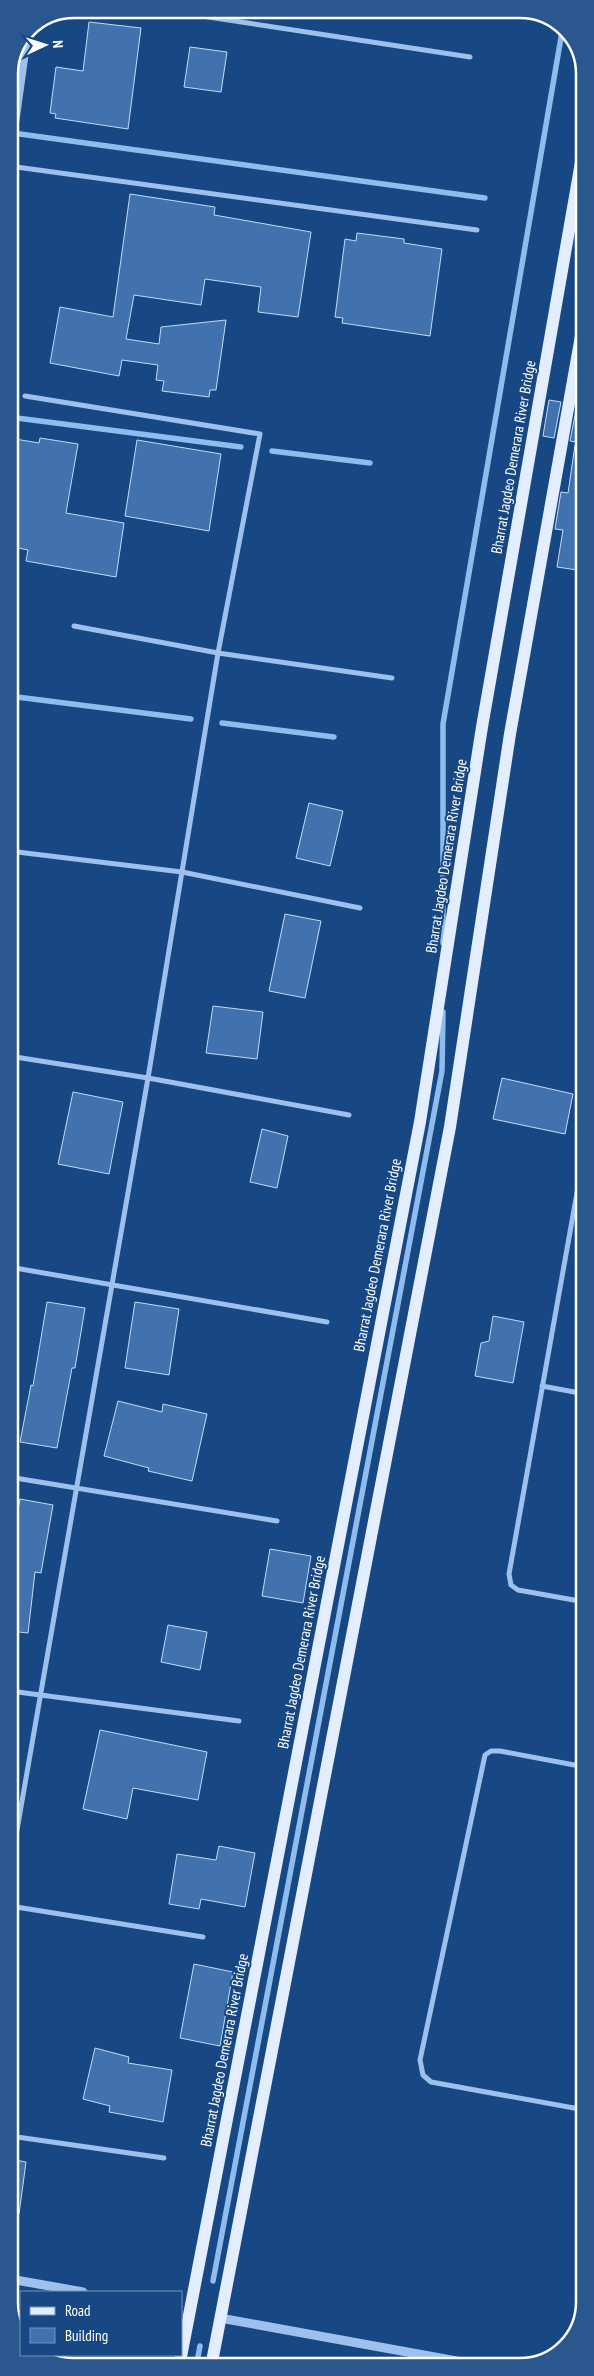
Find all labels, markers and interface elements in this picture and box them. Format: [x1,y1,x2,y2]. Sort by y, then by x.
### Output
north arrow [20,20,70,70]
text: N [49,40,67,48]
street label: Bharrat Jagdeo Demerara River Bridge [487,359,539,555]
street label: Bharrat Jagdeo Demerara River Bridge [421,758,471,954]
street label: Bharrat Jagdeo Demerara River Bridge [349,1157,405,1353]
street label: Bharrat Jagdeo Demerara River Bridge [273,1554,329,1750]
street label: Bharrat Jagdeo Demerara River Bridge [196,1952,252,2148]
legend [20,2291,182,2356]
text: Road [65,2301,91,2320]
text: Building [65,2326,108,2345]

